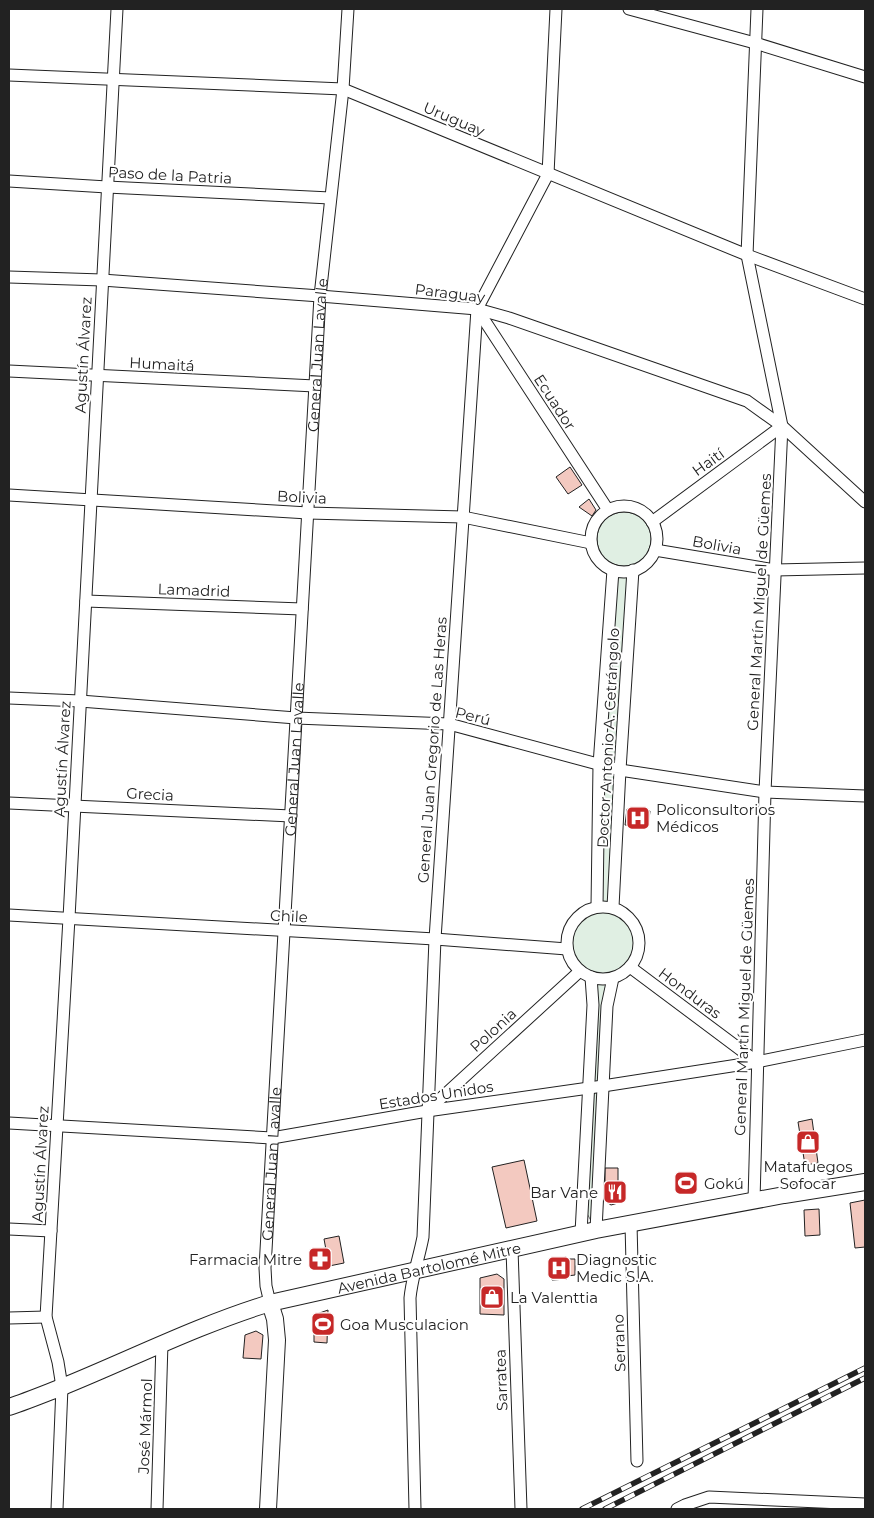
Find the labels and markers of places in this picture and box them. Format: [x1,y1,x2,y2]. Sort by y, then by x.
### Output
place label: Policonsultorios Médicos [656,800,775,836]
hospital icon: Policonsultorios Médicos [625,805,651,831]
shop icon: Matafuegos Sofocar [795,1129,821,1155]
place label: Matafuegos Sofocar [763,1157,853,1193]
sports icon: Gokú [673,1170,699,1196]
place label: Gokú [704,1174,744,1193]
restaurant icon: Bar Vane [602,1179,628,1205]
place label: Bar Vane [530,1183,598,1202]
pharmacy icon: Farmacia Mitre [307,1246,333,1272]
place label: Farmacia Mitre [189,1250,302,1269]
place label: Diagnostic Medic S.A. [576,1250,657,1286]
hospital icon: Diagnostic Medic S.A. [546,1255,572,1281]
shop icon: La Valenttia [479,1284,505,1310]
place label: La Valenttia [510,1288,598,1307]
sports icon: Goa Musculacion [310,1311,336,1337]
place label: Goa Musculacion [340,1315,469,1334]

